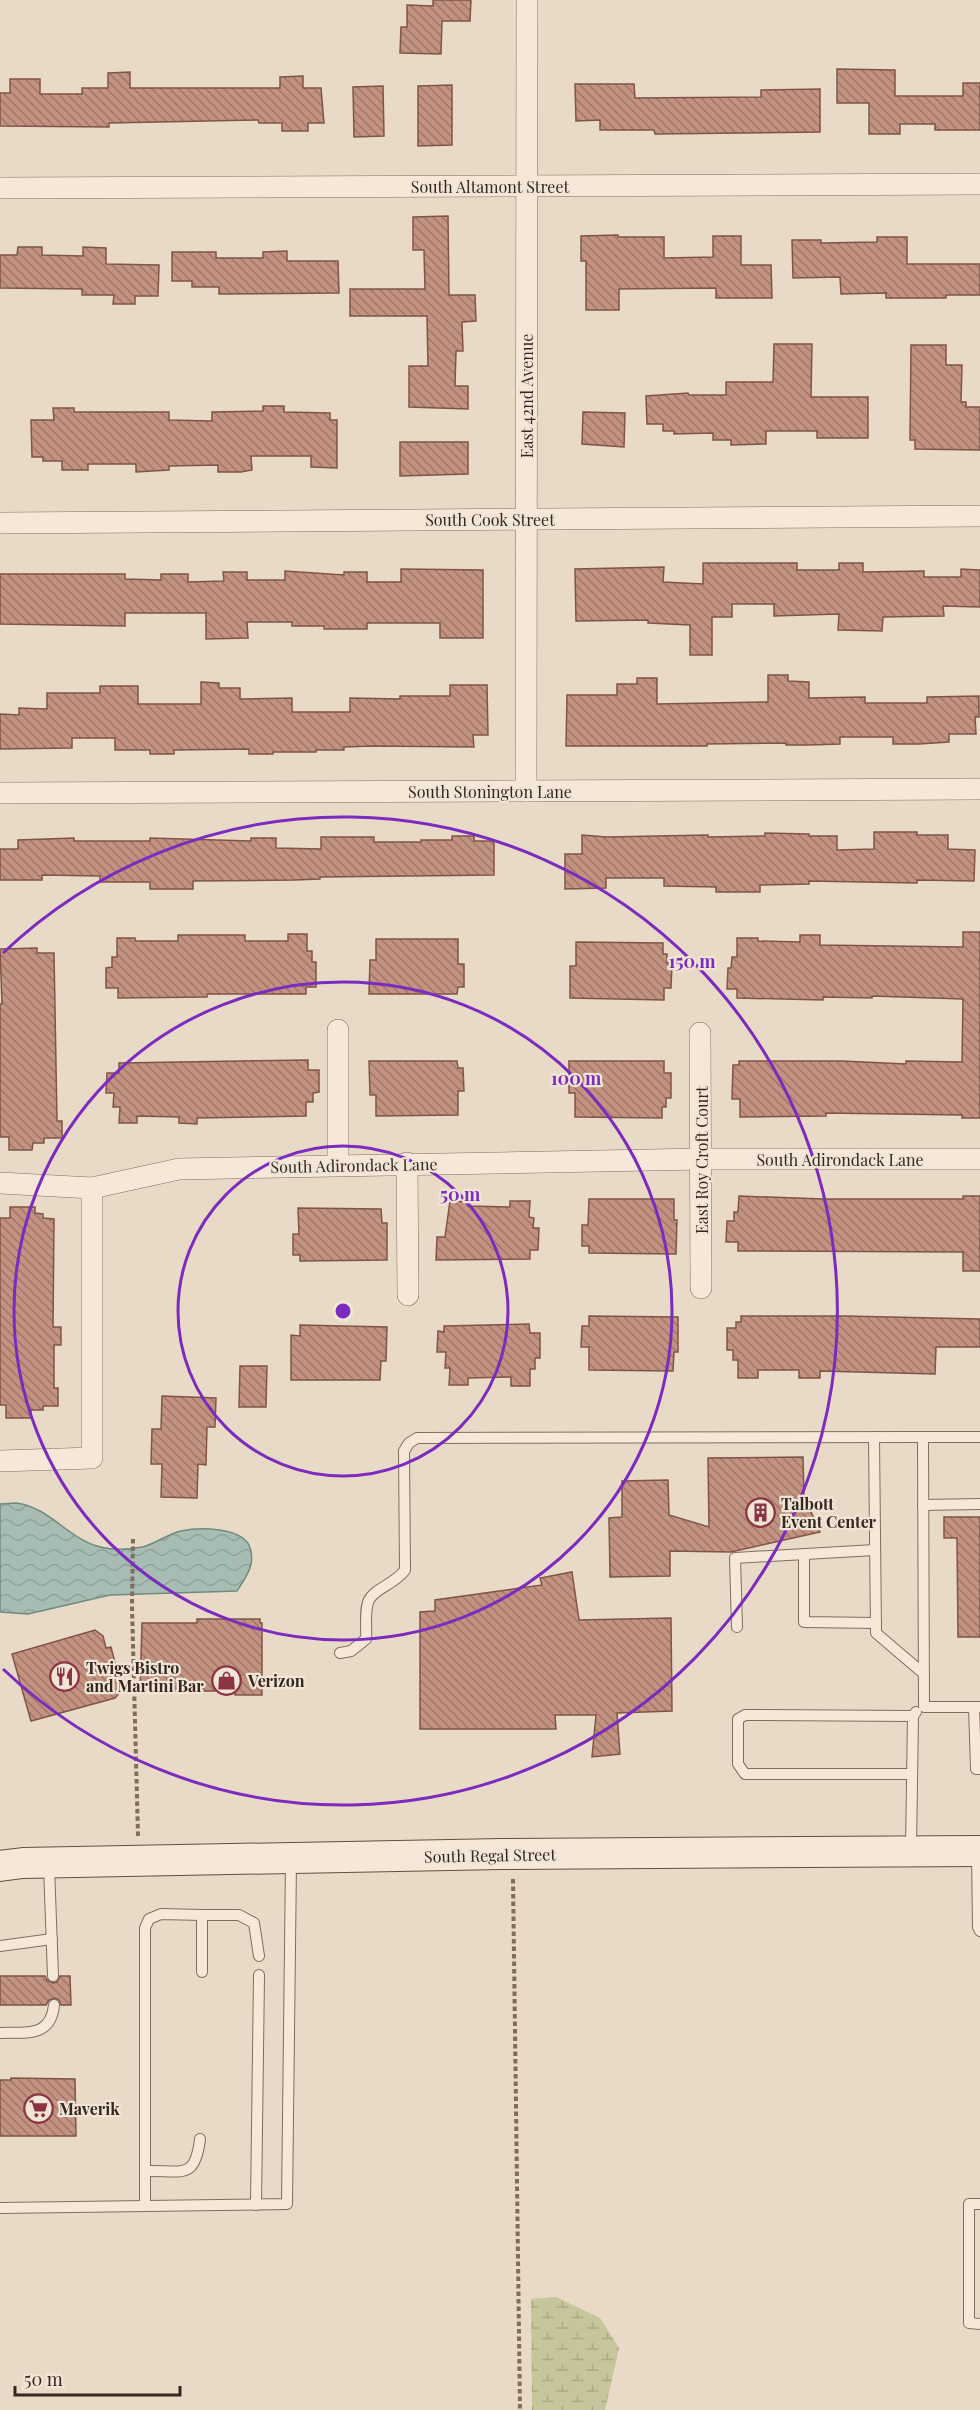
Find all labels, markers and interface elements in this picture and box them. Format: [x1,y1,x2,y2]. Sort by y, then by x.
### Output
street label: South Altamont Street [411,176,570,197]
street label: East 42nd Avenue [516,334,537,458]
street label: South Cook Street [425,509,555,530]
street label: South Stonington Lane [408,781,572,802]
text: 150 m [668,949,716,973]
text: 100 m [551,1066,602,1090]
street label: East Roy Croft Court [691,1086,712,1234]
street label: South Adirondack Lane [756,1149,924,1170]
street label: South Adirondack Lane [270,1153,438,1177]
text: 50 m [440,1182,481,1206]
centre of rings [333,1301,353,1321]
place label: Talbott Event Center [781,1493,877,1532]
building icon: Talbott Event Center [744,1496,776,1528]
place label: Twigs Bistro and Martini Bar [86,1657,204,1696]
restaurant icon: Twigs Bistro and Martini Bar [49,1660,81,1692]
shop icon: Verizon [211,1664,243,1696]
place label: Verizon [247,1670,305,1691]
street label: South Regal Street [424,1843,557,1867]
supermarket icon: Maverik [22,2092,54,2124]
place label: Maverik [59,2098,120,2119]
scale bar [15,2359,180,2397]
text: 50 m [24,2367,63,2391]

